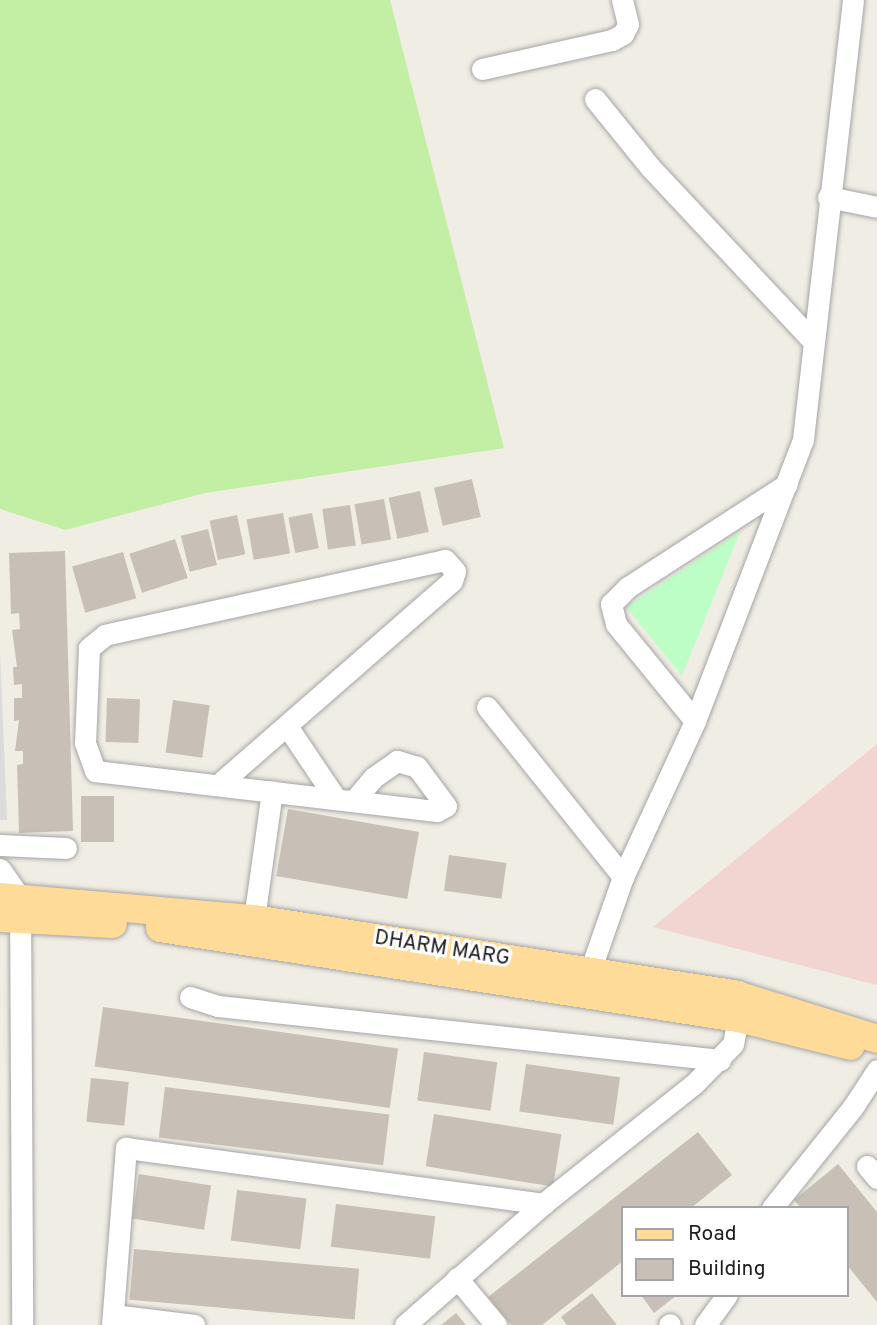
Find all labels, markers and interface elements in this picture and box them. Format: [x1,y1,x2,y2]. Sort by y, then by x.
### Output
street label: DHARM MARG [373,926,511,972]
legend [622,1206,849,1297]
text: Road [688,1221,737,1248]
text: Building [688,1256,766,1283]

